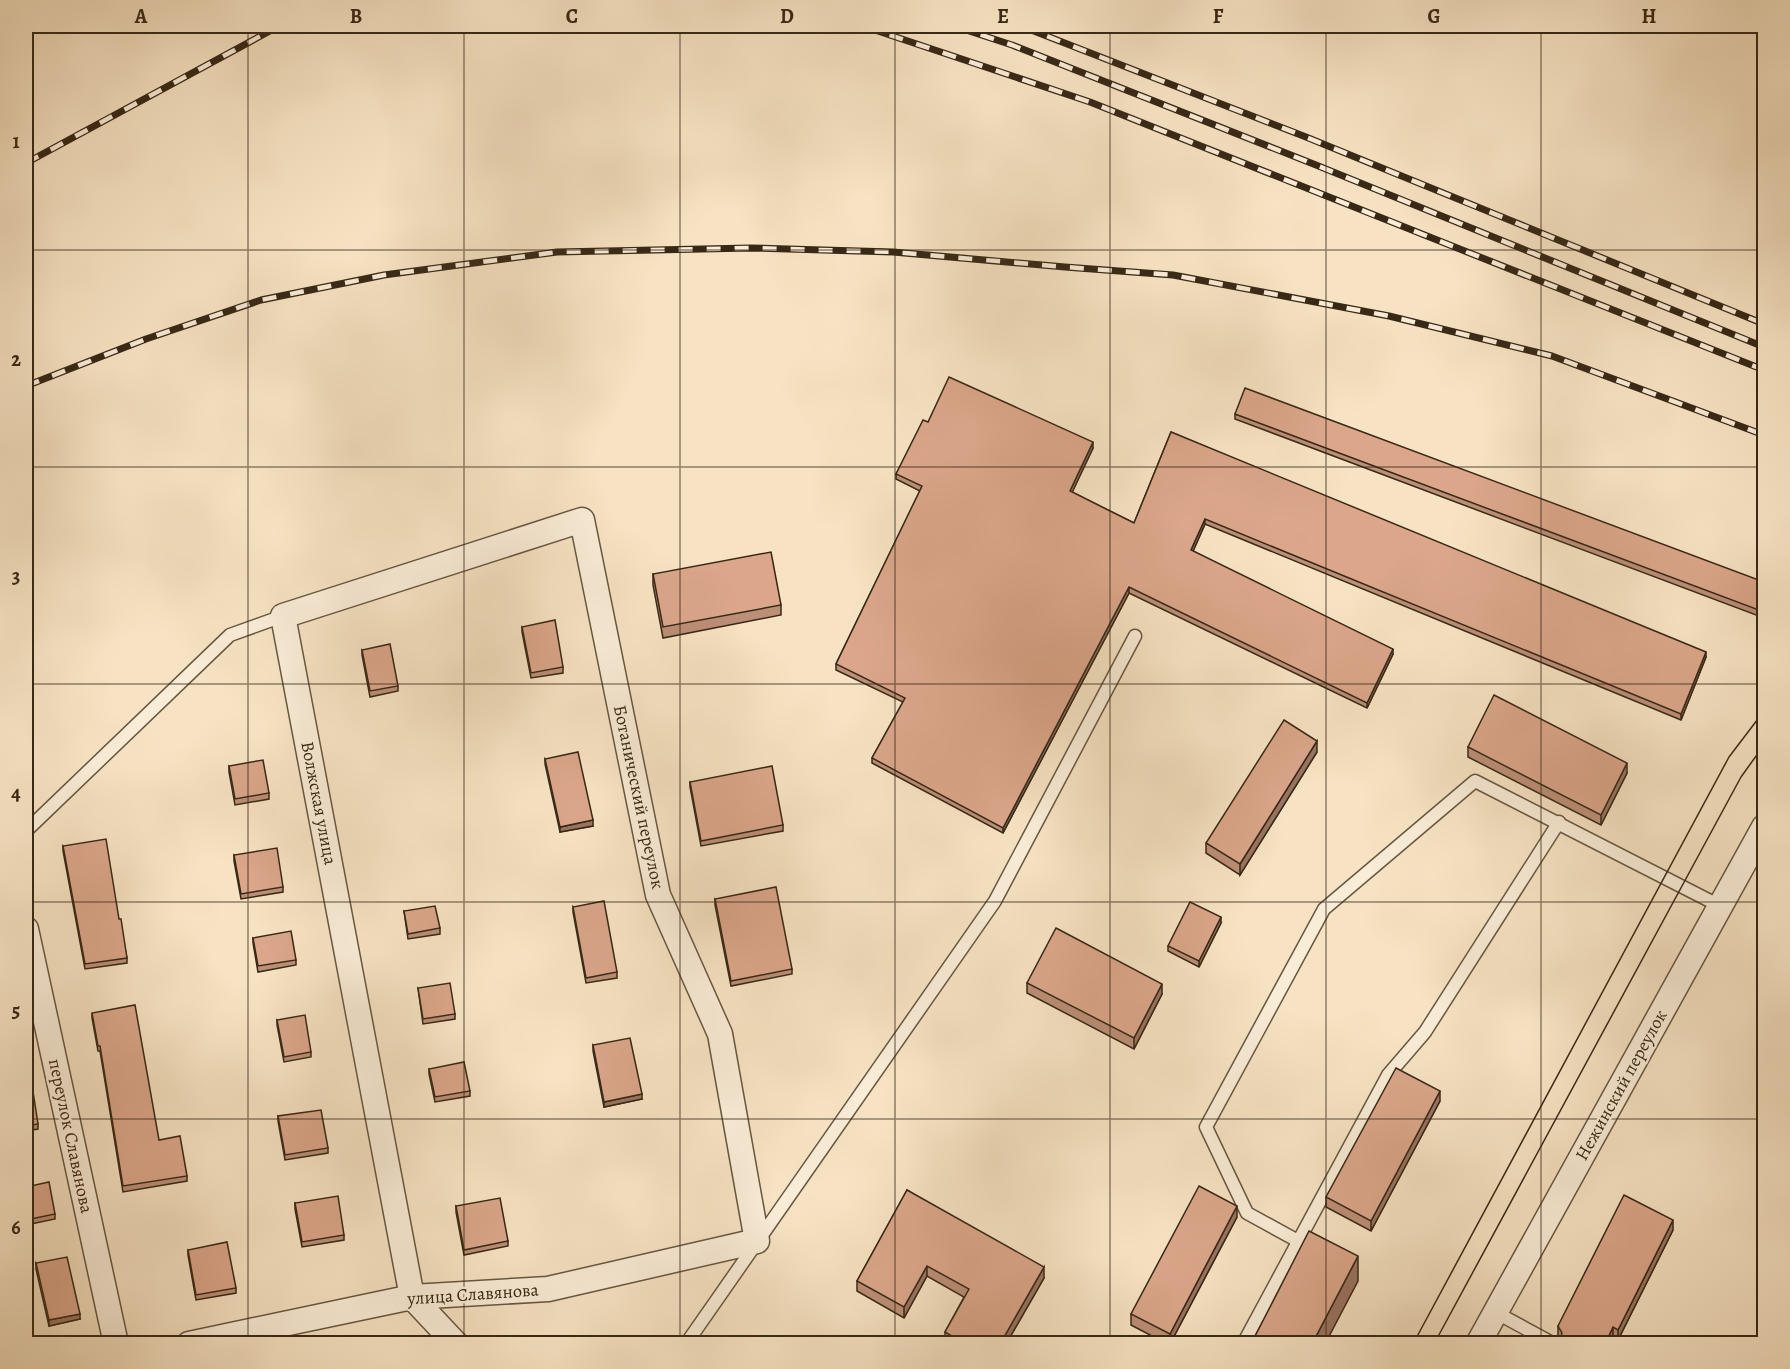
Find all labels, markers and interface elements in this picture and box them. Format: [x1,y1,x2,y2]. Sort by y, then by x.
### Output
text: A [134,3,148,30]
text: B [350,3,362,30]
text: C [566,3,578,30]
text: D [780,3,794,30]
text: E [997,3,1009,30]
text: F [1213,3,1224,30]
text: G [1427,3,1441,30]
text: H [1642,3,1657,30]
text: 1 [12,128,20,155]
text: 2 [11,346,21,373]
text: 3 [12,563,20,590]
street label: Ботанический переулок [608,703,670,891]
street label: Волжская улица [295,739,343,867]
text: 4 [11,780,21,807]
text: 5 [12,997,20,1024]
street label: Нежинский переулок [1570,1005,1672,1165]
street label: переулок Славянова [43,1057,99,1216]
text: 6 [11,1214,21,1241]
street label: улица Славянова [405,1277,540,1311]

